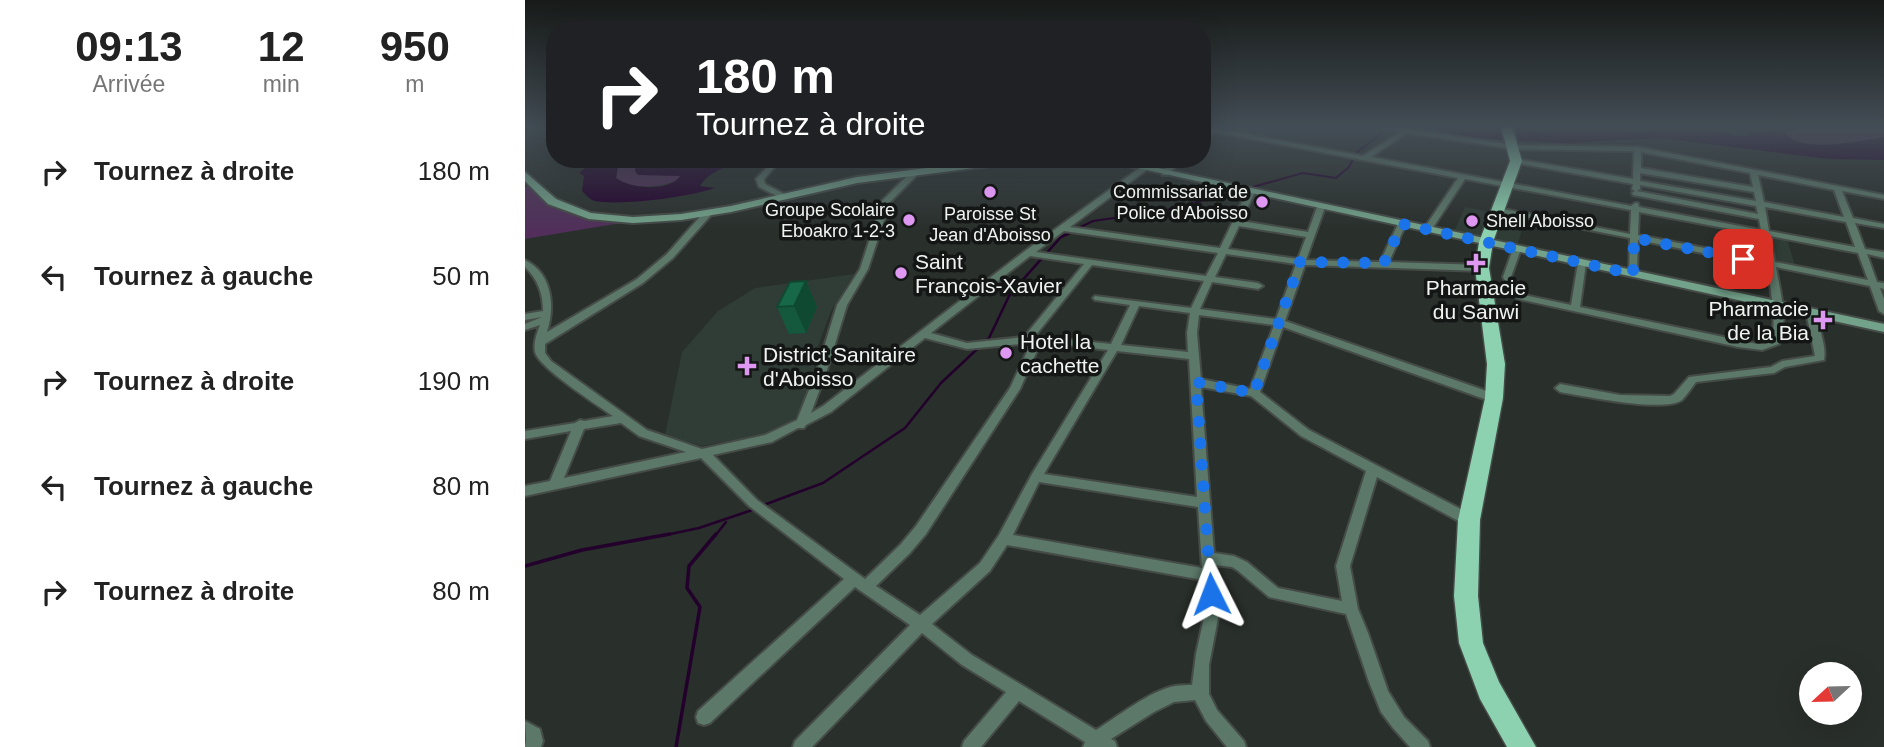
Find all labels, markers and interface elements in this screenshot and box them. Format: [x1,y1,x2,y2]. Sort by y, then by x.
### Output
text: 09:13 [75,23,183,70]
text: 12 [258,23,305,70]
text: 950 [380,23,450,70]
icon: right [581,49,672,140]
text: 180 m [696,49,835,103]
text: Arrivée [92,71,165,97]
text: min [263,71,300,97]
text: m [405,71,424,97]
text: Tournez à droite [696,106,925,142]
icon: right [35,153,73,191]
text: Tournez à droite [94,156,294,186]
text: 180 m [418,156,490,186]
place label: Commissariat de Police d'Aboisso [1113,182,1248,223]
marker: Paroisse St Jean d'Aboisso [982,184,998,200]
marker: Commissariat de Police d'Aboisso [1254,194,1270,210]
place label: Groupe Scolaire Eboakro 1-2-3 [765,200,895,241]
place label: Paroisse St Jean d'Aboisso [929,204,1051,245]
place label: Shell Aboisso [1486,211,1594,231]
marker: Groupe Scolaire Eboakro 1-2-3 [901,212,917,228]
marker: Shell Aboisso [1464,213,1480,229]
pin [1713,229,1773,289]
icon: arrive [1724,240,1762,278]
place label: Saint François-Xavier [915,250,1062,297]
marker: Pharmacie du Sanwi [1468,255,1484,271]
icon: left [35,258,73,296]
text: Tournez à gauche [94,261,313,291]
text: 50 m [432,261,490,291]
marker: Saint François-Xavier [893,265,909,281]
place label: Pharmacie du Sanwi [1426,276,1526,323]
place label: Pharmacie de la Bia [1709,297,1809,344]
marker: Pharmacie de la Bia [1815,312,1831,328]
place label: Hotel la cachette [1020,330,1099,377]
place label: District Sanitaire d'Aboisso [763,343,916,390]
marker: Hotel la cachette [998,345,1014,361]
marker: District Sanitaire d'Aboisso [737,356,757,376]
icon: right [35,363,73,401]
text: Tournez à droite [94,366,294,396]
text: 190 m [418,366,490,396]
icon: left [35,468,73,506]
text: Tournez à gauche [94,471,313,501]
text: 80 m [432,471,490,501]
position arrow [1174,557,1248,631]
icon: right [35,573,73,611]
text: Tournez à droite [94,576,294,606]
text: 80 m [432,576,490,606]
north arrow [1799,662,1862,724]
map controls [1799,662,1862,725]

